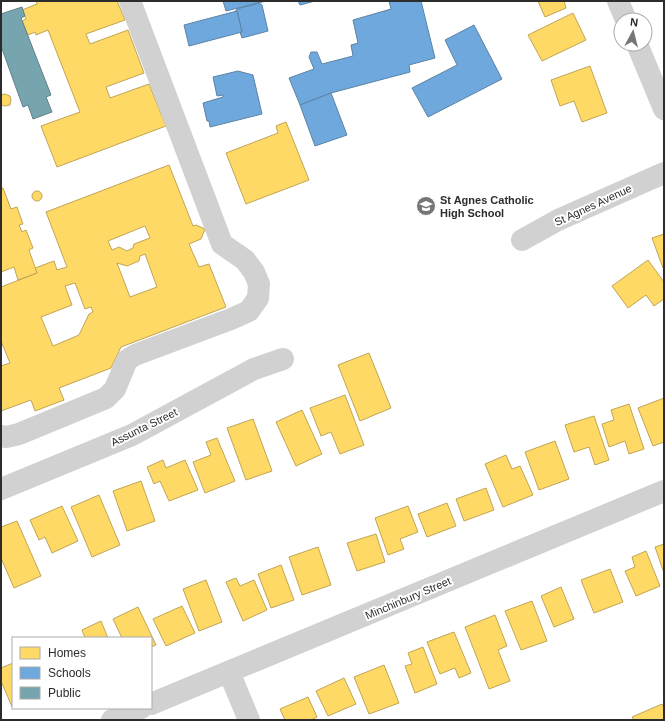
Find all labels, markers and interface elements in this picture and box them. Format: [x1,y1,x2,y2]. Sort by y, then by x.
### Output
north arrow [613,12,653,52]
text: N [630,16,639,29]
street label: St Agnes Avenue [553,182,633,228]
place label: St Agnes Catholic High School [440,194,534,219]
school or university icon: St Agnes Catholic High School [415,195,437,217]
street label: Assunta Street [109,406,179,448]
street label: Minchinbury Street [363,575,453,621]
legend [12,637,152,709]
text: Homes [48,646,86,660]
text: Schools [48,666,91,680]
text: Public [48,686,81,700]

